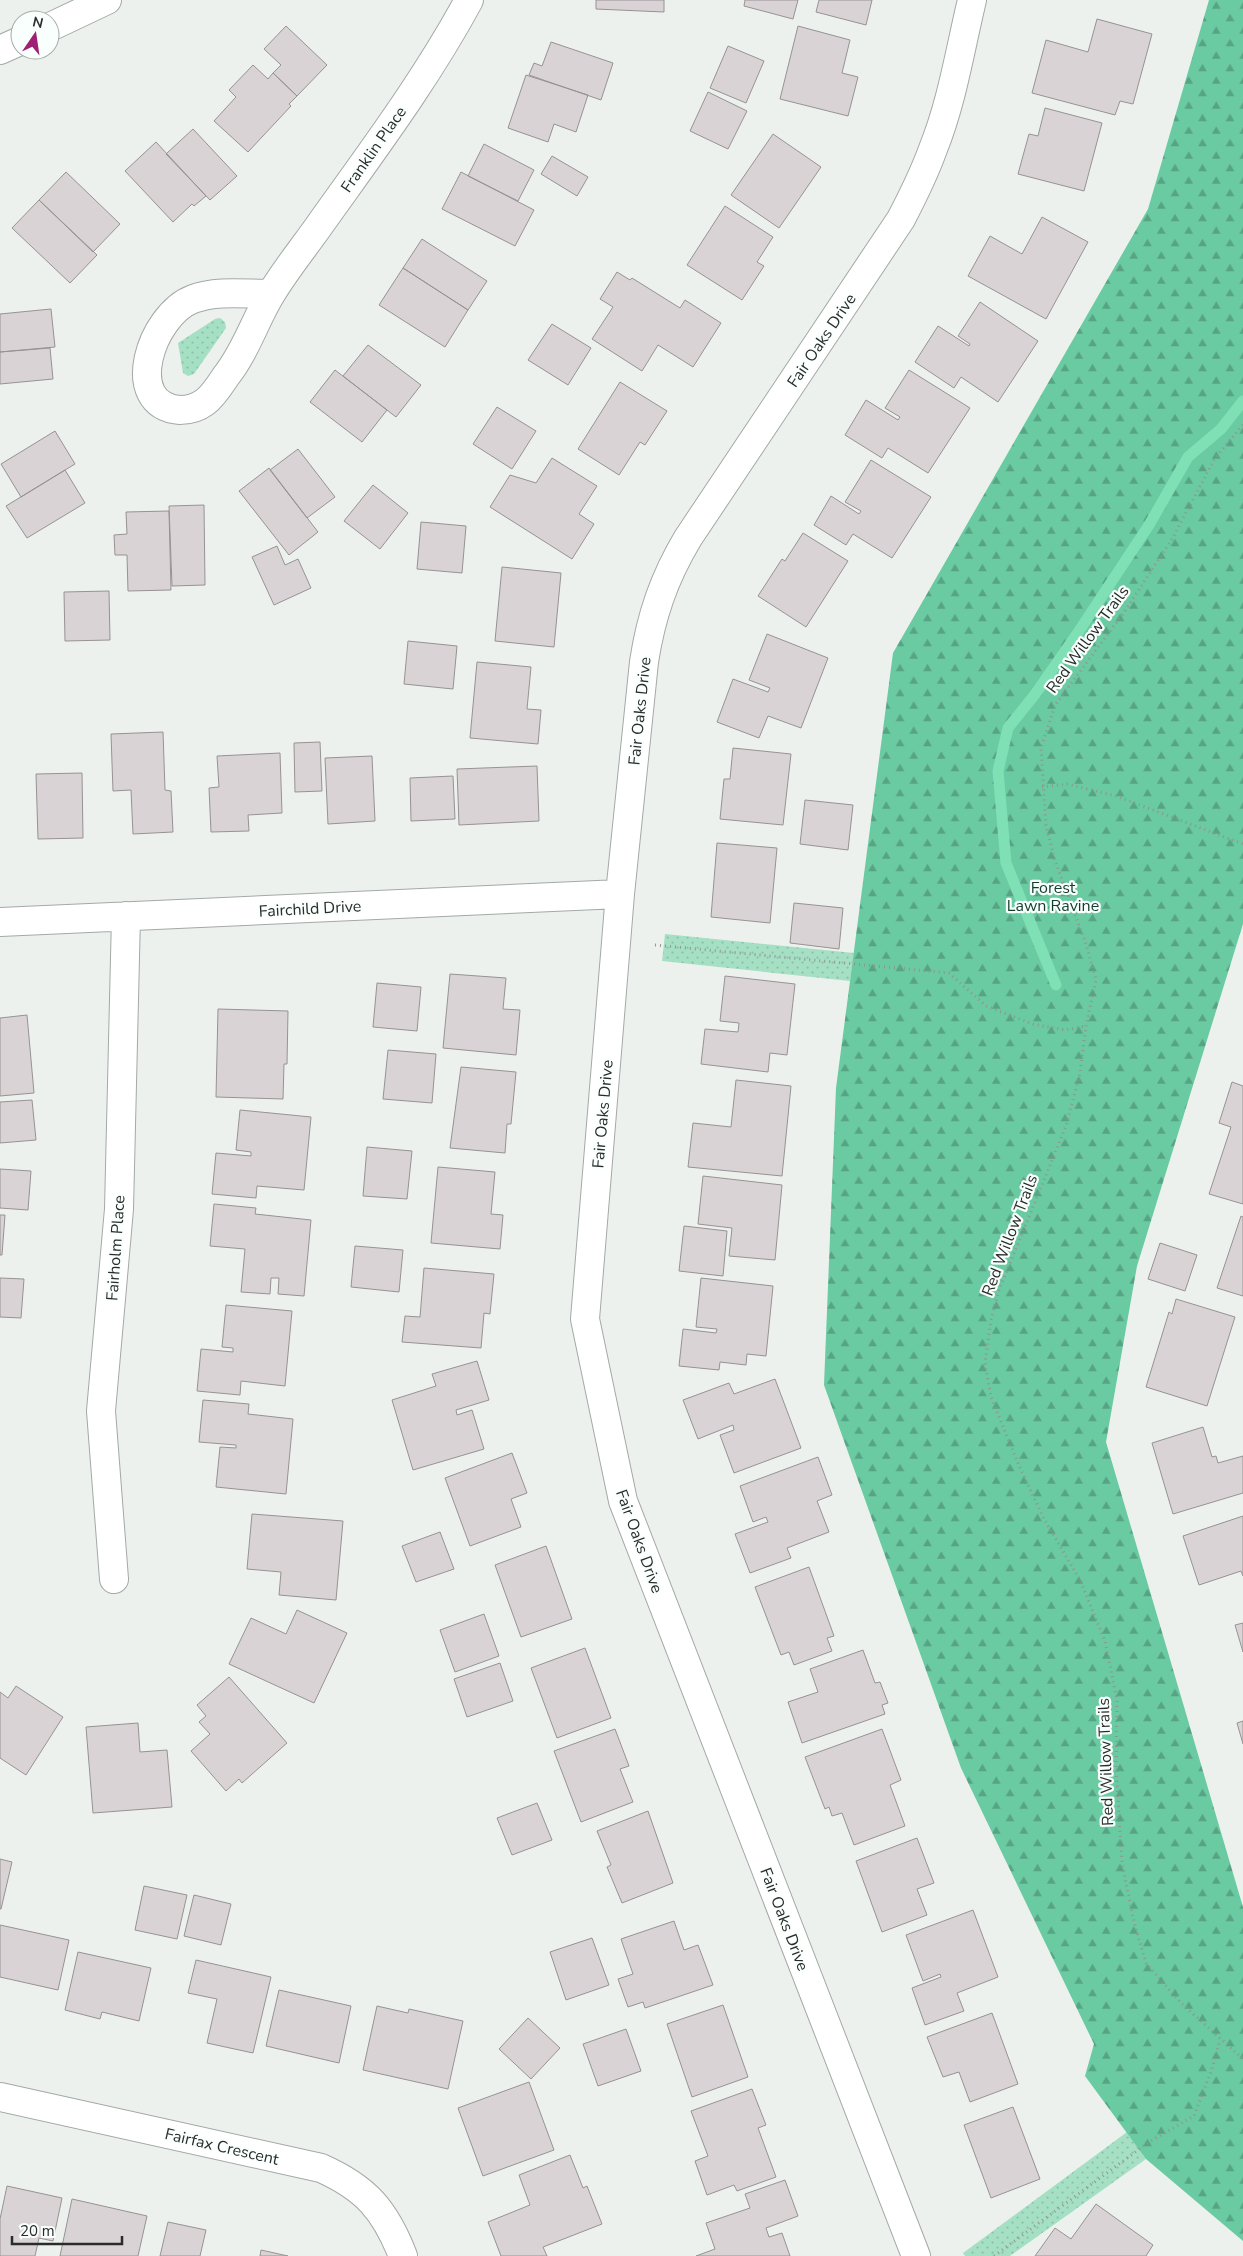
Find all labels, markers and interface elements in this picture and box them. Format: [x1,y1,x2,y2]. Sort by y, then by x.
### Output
north arrow [10,10,60,60]
text: N [31,12,45,33]
street label: Franklin Place [336,102,412,197]
street label: Fair Oaks Drive [782,289,861,392]
street label: Red Willow Trails [1041,581,1134,698]
street label: Fair Oaks Drive [623,656,657,766]
park label: Forest Lawn Ravine [1007,877,1099,917]
street label: Fairchild Drive [258,895,362,923]
street label: Fair Oaks Drive [587,1059,619,1169]
street label: Red Willow Trails [977,1172,1043,1299]
street label: Fairholm Place [101,1194,131,1302]
street label: Fair Oaks Drive [610,1486,668,1596]
street label: Red Willow Trails [1093,1698,1119,1826]
street label: Fair Oaks Drive [754,1865,814,1974]
street label: Fairfax Crescent [163,2123,281,2171]
scale bar [12,2214,122,2246]
text: 20 m [20,2221,55,2241]

